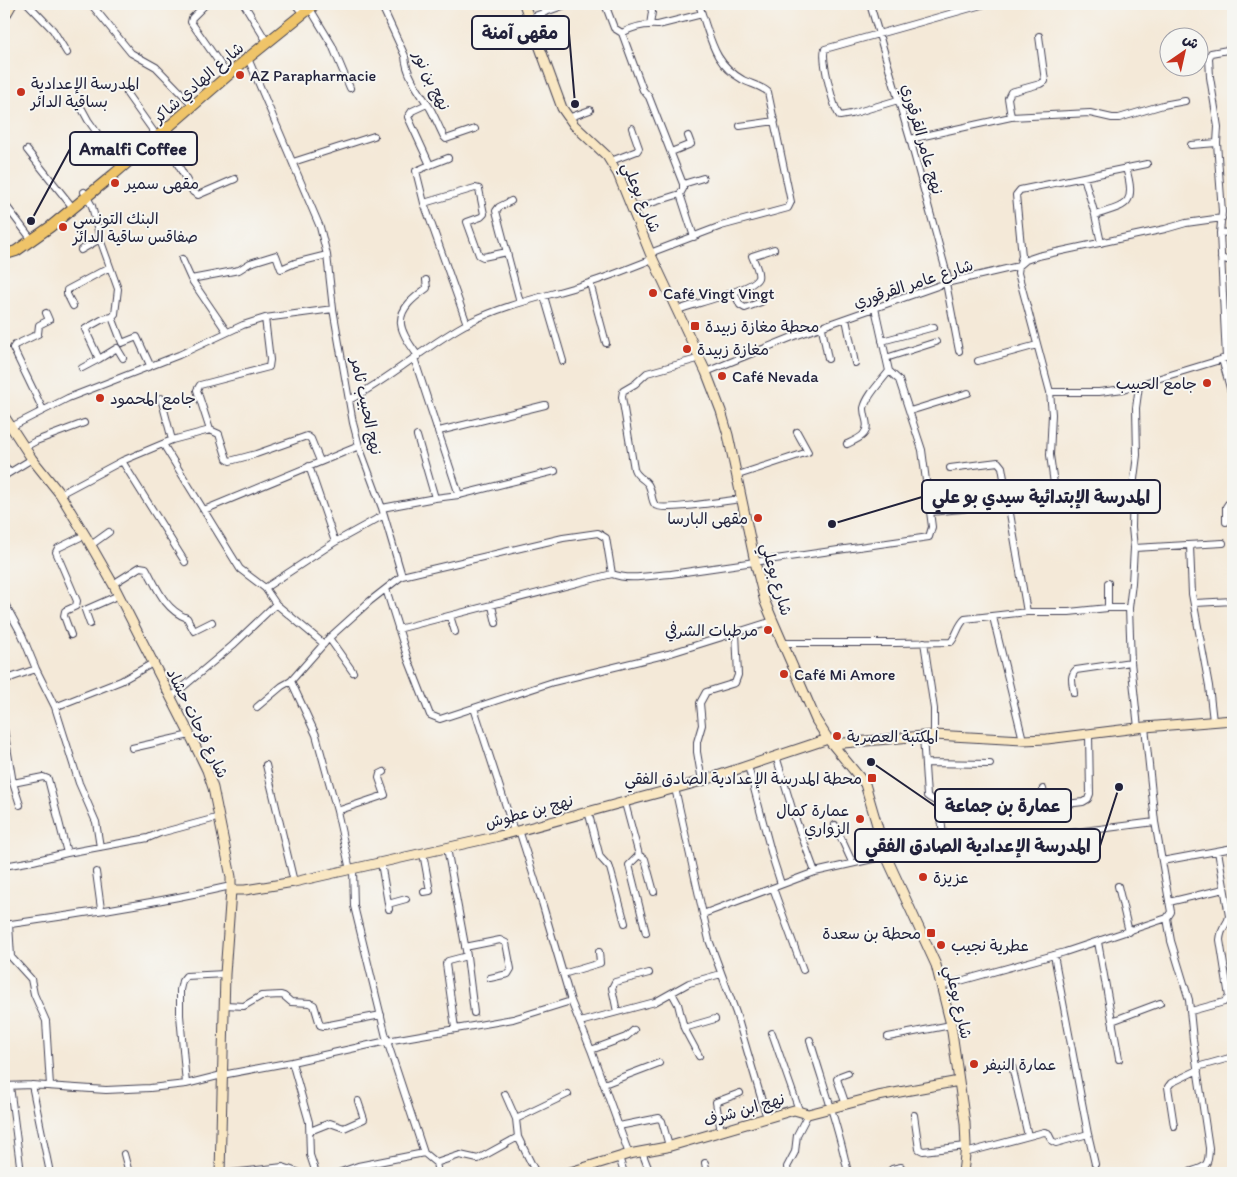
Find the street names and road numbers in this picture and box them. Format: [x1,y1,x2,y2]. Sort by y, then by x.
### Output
street label: شارع الهادي شاكر [148,38,249,130]
street label: نهج بن نور [407,46,454,114]
street label: نهج عامر القرقوري [896,82,947,197]
street label: شارع بوعلي [614,159,665,237]
street label: شارع عامر القرقوري [851,255,976,314]
street label: نهج الحبيب ثامر [345,354,386,457]
street label: شارع بوعلي [752,541,796,619]
street label: شارع فرحات حشاد [161,665,232,782]
street label: نهج بن عطوش [483,791,576,833]
street label: شارع بوعلي [936,963,976,1042]
street label: نهج ابن شرف [701,1089,787,1131]

